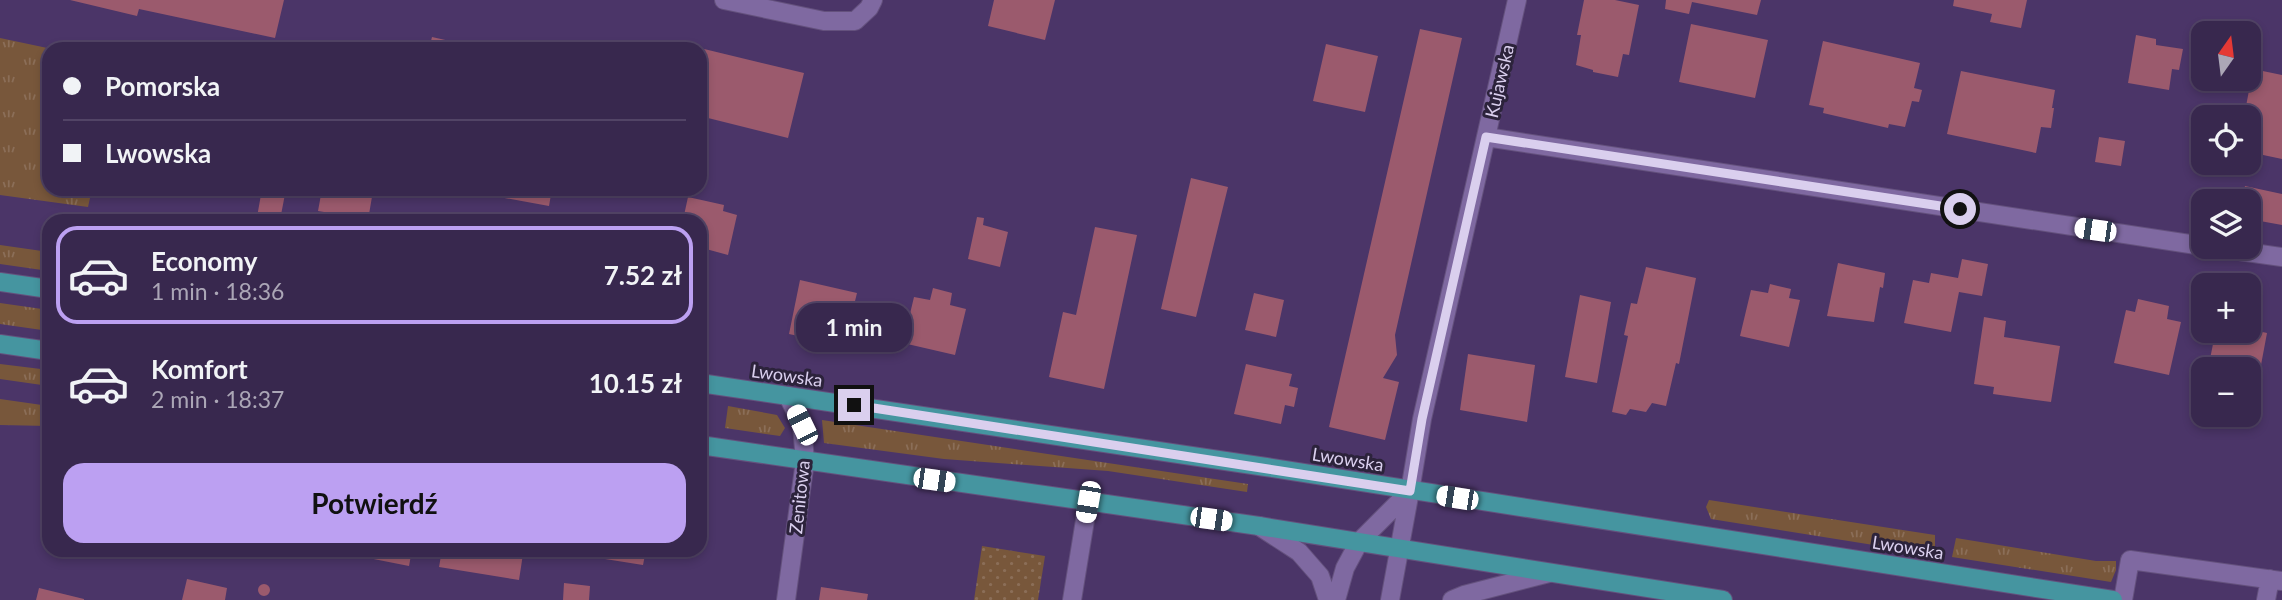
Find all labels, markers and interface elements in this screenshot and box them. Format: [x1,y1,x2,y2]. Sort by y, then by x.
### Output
north arrow [2191,21,2261,91]
map controls [2191,21,2261,427]
street label: Kujawska [1480,42,1518,120]
text: Pomorska [105,70,220,102]
button: locate [2191,105,2261,175]
text: Lwowska [105,137,211,169]
button: layers [2191,189,2261,259]
route start [1944,193,1976,225]
car [2073,217,2118,243]
icon: car [67,244,130,307]
text: Economy [151,245,257,277]
text: 7.52 zł [604,259,682,291]
button: + [2191,273,2261,343]
text: 1 min · 18:36 [151,277,284,305]
callout: 1 min [796,304,912,352]
text: 1 min [825,313,883,341]
icon: car [67,352,130,415]
text: Komfort [151,353,248,385]
button: − [2191,357,2261,427]
street label: Lwowska [750,359,824,391]
text: 10.15 zł [589,367,682,399]
text: 2 min · 18:37 [151,385,284,413]
route end [838,389,870,421]
car [784,402,821,448]
street label: Lwowska [1311,443,1385,475]
street label: Zenitowa [784,459,814,535]
button: Potwierdź [63,463,686,543]
car [912,467,957,493]
car [1075,479,1102,525]
car [1435,484,1480,512]
car [1189,506,1234,532]
street label: Lwowska [1871,531,1945,563]

